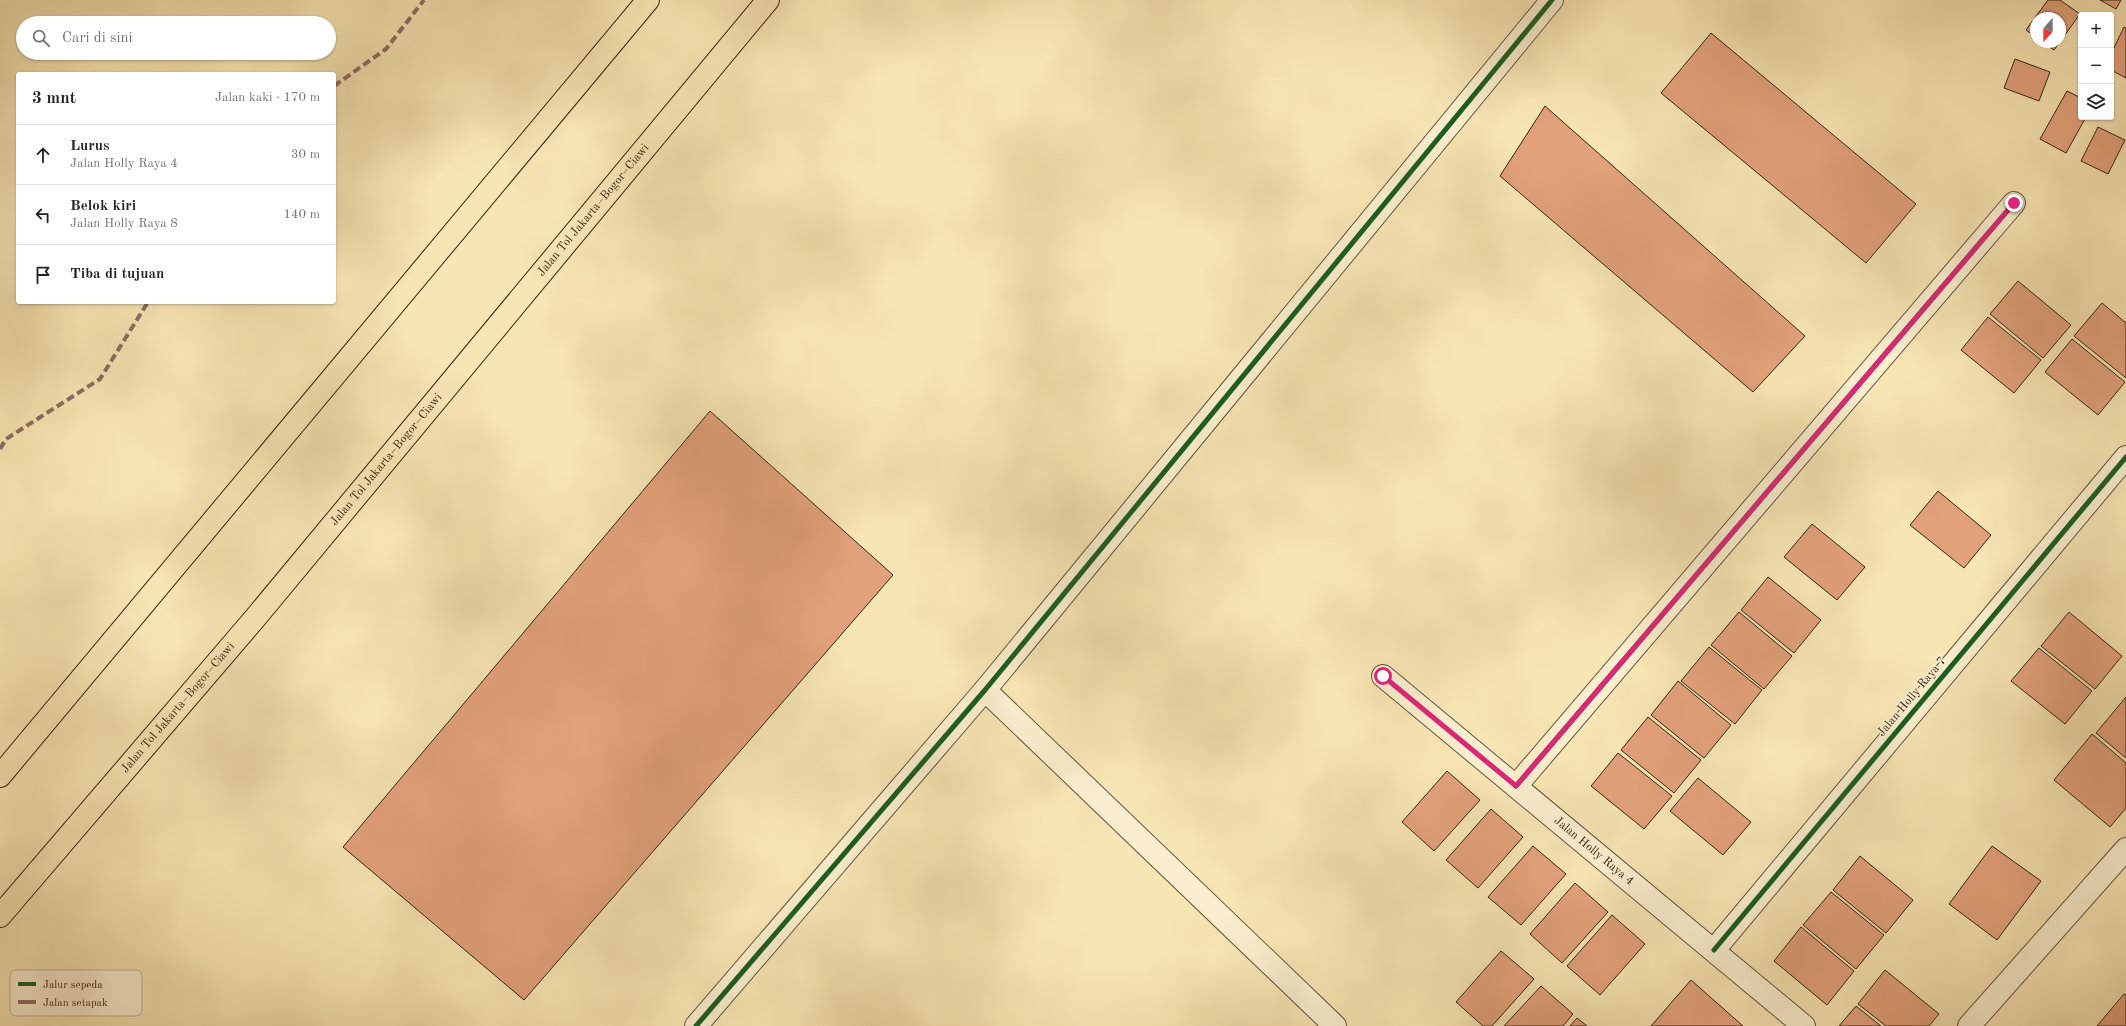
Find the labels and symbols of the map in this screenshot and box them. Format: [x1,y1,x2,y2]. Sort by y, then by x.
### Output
north arrow [2030,12,2066,48]
street label: Jalan Tol Jakarta–Bogor–Ciawi [535,142,652,279]
route end [2005,194,2023,212]
street label: Jalan Tol Jakarta–Bogor–Ciawi [328,391,445,528]
street label: Jalan Tol Jakarta–Bogor–Ciawi [119,640,237,775]
street label: Jalan Holly Raya 7 [1875,655,1949,739]
route start [1374,667,1392,685]
street label: Jalan Holly Raya 4 [1552,815,1636,888]
legend [10,970,142,1016]
text: Jalur sepeda [43,980,103,991]
text: Jalan setapak [43,998,108,1009]

